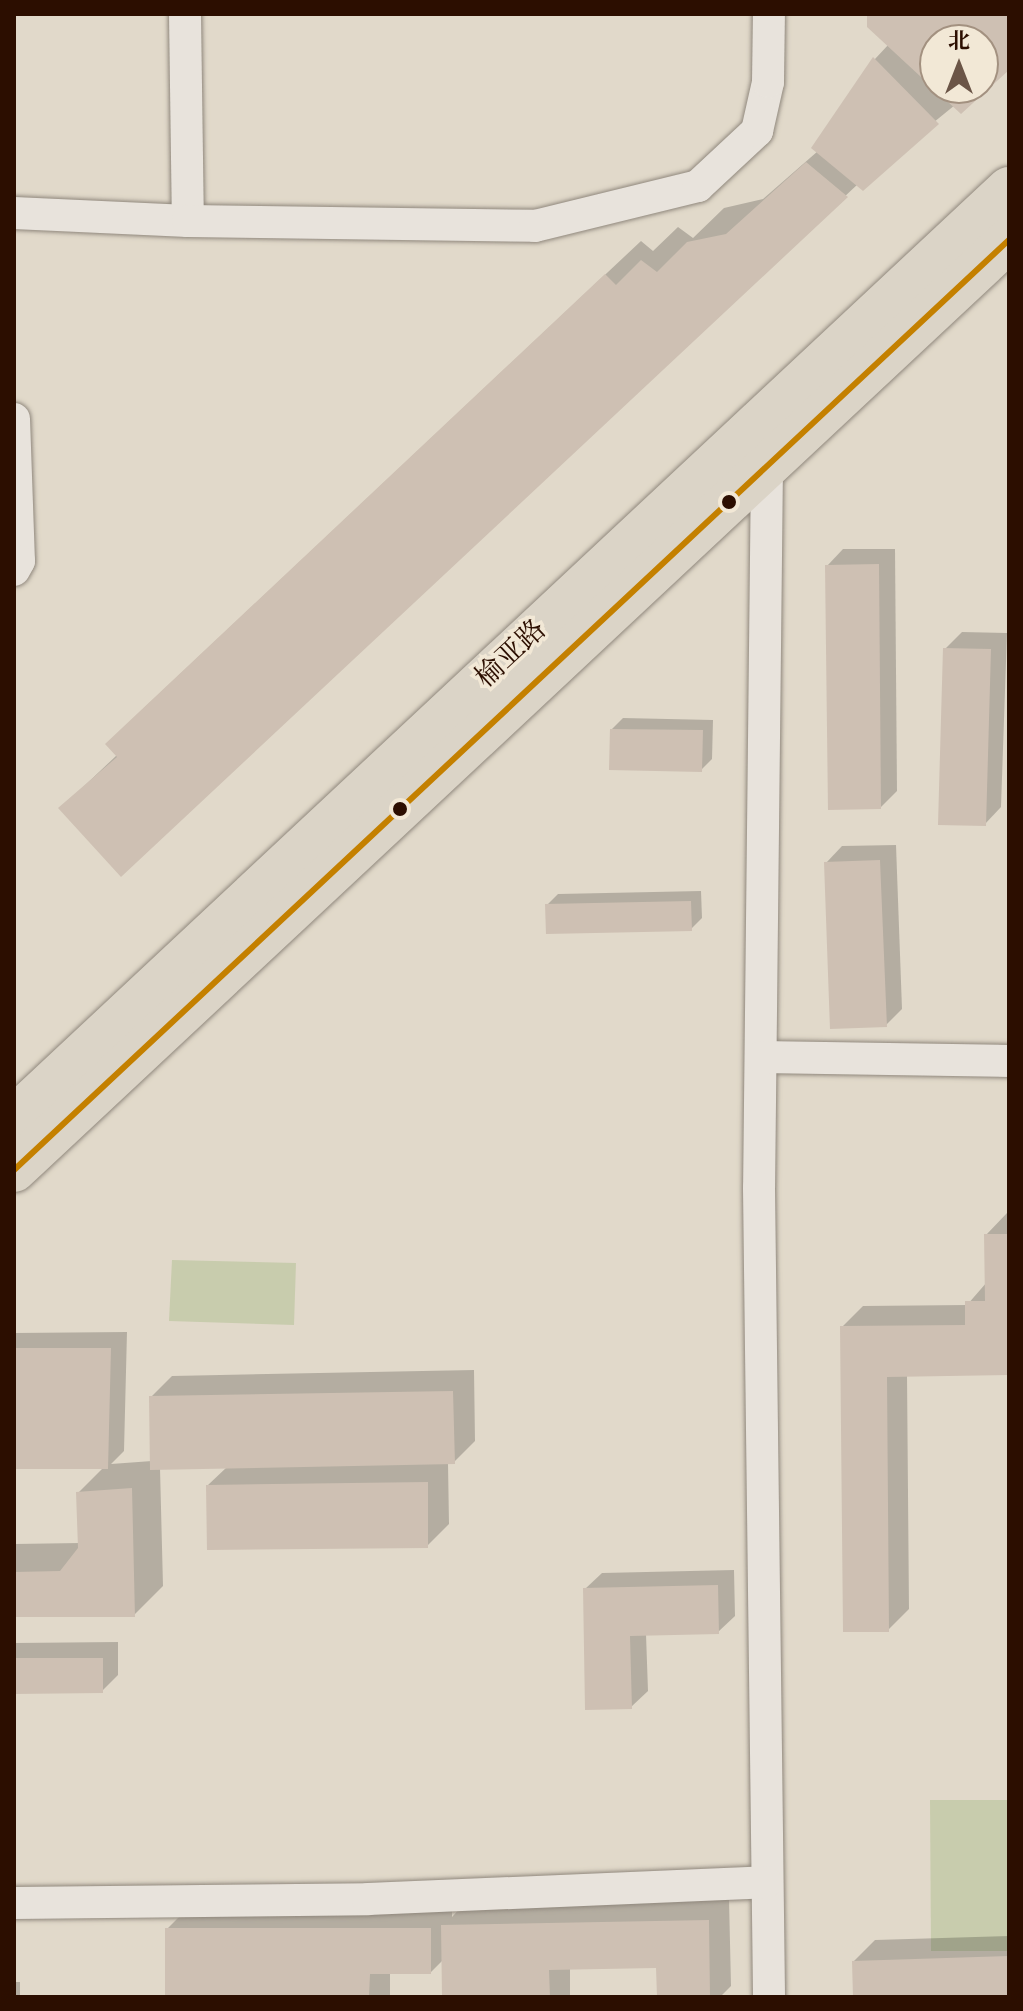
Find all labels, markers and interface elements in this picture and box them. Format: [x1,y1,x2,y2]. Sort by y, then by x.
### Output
north arrow [919,24,999,104]
text: 北 [948,28,970,55]
unlabelled marker [721,494,737,510]
street label: 榆亚路 [469,613,553,695]
unlabelled marker [392,801,408,817]

